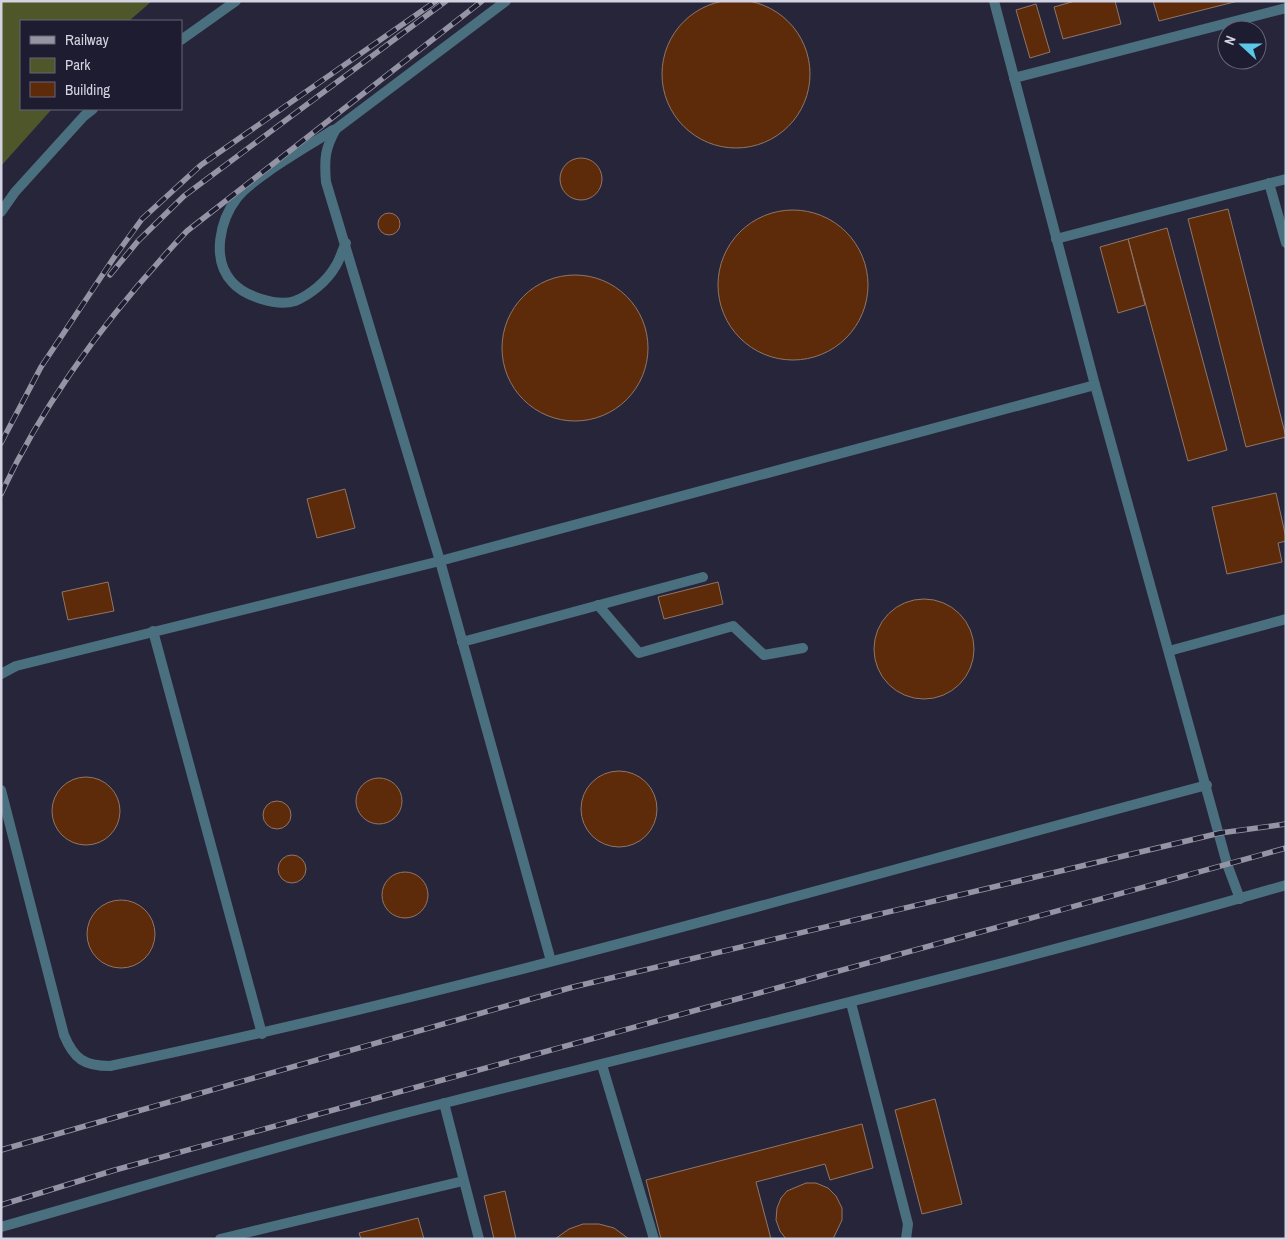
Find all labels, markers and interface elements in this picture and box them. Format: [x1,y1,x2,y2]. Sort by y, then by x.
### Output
legend [20,20,182,110]
north arrow [1217,20,1267,70]
text: Railway [65,29,110,50]
text: N [1220,33,1240,47]
text: Park [65,54,91,75]
text: Building [65,79,110,100]

